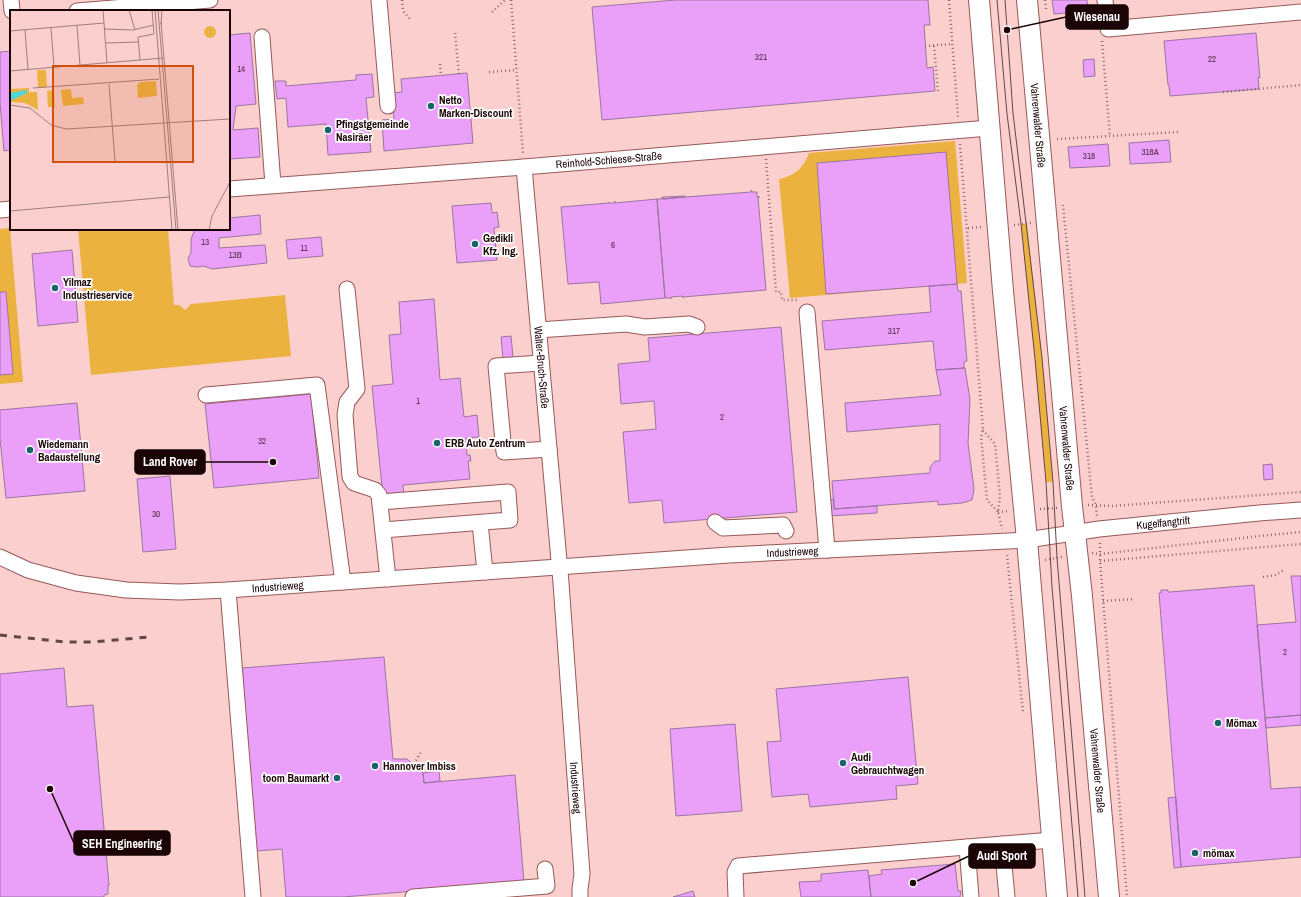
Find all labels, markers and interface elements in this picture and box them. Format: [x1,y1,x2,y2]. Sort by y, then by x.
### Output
callout: Wiesenau [1066,5,1128,29]
text: Wiesenau [1074,9,1120,25]
inset map [10,10,230,230]
house number: 321 [755,51,767,63]
house number: 22 [1208,53,1216,65]
house number: 14 [237,63,245,75]
street label: Vahrenwalder Straße [1027,83,1049,168]
place label: Netto Marken-Discount [439,93,512,120]
marker: Netto Marken-Discount [426,101,436,111]
place label: Pfingstgemeinde Nasiräer [336,117,409,144]
marker: Pfingstgemeinde Nasiräer [323,125,333,135]
house number: 318A [1141,146,1159,158]
street label: Reinhold-Schleese-Straße [555,148,663,171]
house number: 318 [1083,150,1095,162]
place label: Gedikli Kfz. Ing. [483,231,519,258]
house number: 13 [201,236,209,248]
marker: Gedikli Kfz. Ing. [470,239,480,249]
house number: 6 [611,239,615,251]
house number: 11 [300,242,308,254]
house number: 13B [228,249,242,261]
place label: Yilmaz Industrieservice [63,275,132,302]
marker: Yilmaz Industrieservice [50,283,60,293]
street label: Walter-Bruch-Straße [531,325,552,409]
house number: 317 [888,325,900,337]
house number: 1 [416,395,420,407]
street label: Vahrenwalder Straße [1056,405,1078,491]
house number: 2 [720,411,724,423]
house number: 32 [258,435,266,447]
place label: ERB Auto Zentrum [445,436,525,450]
place label: Wiedemann Badaustellung [38,437,101,464]
marker: ERB Auto Zentrum [432,438,442,448]
marker: Wiedemann Badaustellung [25,445,35,455]
callout: Land Rover [135,450,205,474]
text: Land Rover [143,454,197,470]
house number: 30 [152,508,160,520]
street label: Kugelfangtrift [1136,513,1191,532]
street label: Industrieweg [766,544,819,560]
street label: Industrieweg [251,578,304,595]
house number: 2 [1283,646,1287,658]
place label: Mömax [1226,716,1257,730]
marker: Mömax [1213,718,1223,728]
street label: Vahrenwalder Straße [1087,728,1108,814]
place label: Audi Gebrauchtwagen [851,750,924,777]
marker: Audi Gebrauchtwagen [838,758,848,768]
place label: Hannover Imbiss [383,759,456,773]
marker: Hannover Imbiss [370,761,380,771]
street label: Industrieweg [567,761,585,814]
place label: toom Baumarkt [263,771,329,785]
marker: toom Baumarkt [332,773,342,783]
callout: SEH Engineering [74,831,170,855]
text: SEH Engineering [82,836,162,852]
callout: Audi Sport [969,844,1035,868]
place label: mömax [1203,846,1235,860]
text: Audi Sport [977,848,1028,864]
marker: mömax [1190,848,1200,858]

